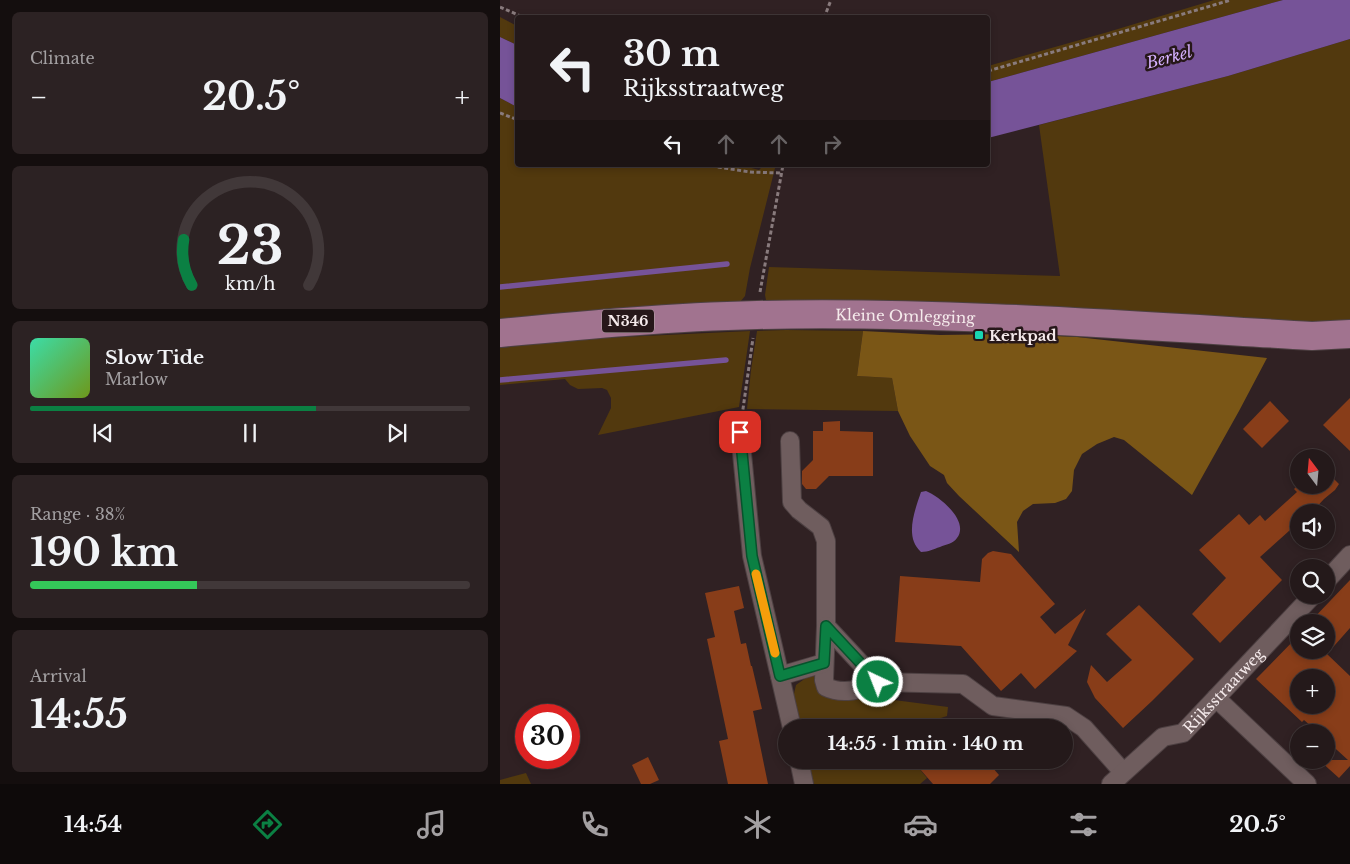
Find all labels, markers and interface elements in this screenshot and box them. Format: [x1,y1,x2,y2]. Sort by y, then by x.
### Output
text: 30 m [623,32,720,75]
icon: left [540,35,605,100]
water label: Berkel [1143,41,1195,73]
text: Climate [30,48,95,68]
text: 20.5° [202,73,300,120]
text: Rijksstraatweg [623,75,784,102]
text: − [30,80,48,115]
text: + [455,80,470,115]
icon: left [659,130,687,158]
icon: ahead [712,130,740,158]
icon: ahead [765,130,793,158]
icon: right [818,130,846,158]
text: 23 [217,214,283,278]
text: km/h [225,273,275,295]
street label: Kleine Omlegging [835,305,977,327]
road number: N346 [602,310,654,332]
place label: Kerkpad [989,326,1057,345]
marker: Kerkpad [973,329,985,341]
text: Slow Tide [105,346,204,369]
text: Marlow [105,369,168,389]
pin [719,411,761,453]
icon: arrive [726,418,754,446]
icon: previous [89,419,117,447]
icon: pause [236,419,264,447]
icon: next [383,419,411,447]
north arrow [1290,449,1335,494]
map controls [1290,449,1335,769]
text: Range · 38% [30,504,125,524]
button: sound [1290,504,1335,549]
text: 190 km [30,529,178,576]
button: search [1290,559,1335,604]
button: layers [1290,614,1335,659]
street label: Rijksstraatweg [1179,643,1268,737]
position arrow [851,655,903,707]
text: Arrival [30,666,87,686]
button: + [1290,669,1335,714]
text: 14:55 [30,691,128,738]
speed limit sign: 30 [515,704,580,769]
button: − [1290,724,1335,769]
text: 14:55 · 1 min · 140 m [827,732,1024,755]
icon: directions [250,807,285,842]
icon: music [414,807,449,842]
icon: phone [577,807,612,842]
icon: climate [740,807,775,842]
icon: car [903,807,938,842]
icon: filters [1066,807,1101,842]
text: 14:54 [64,811,122,838]
text: 20.5° [1229,811,1286,838]

